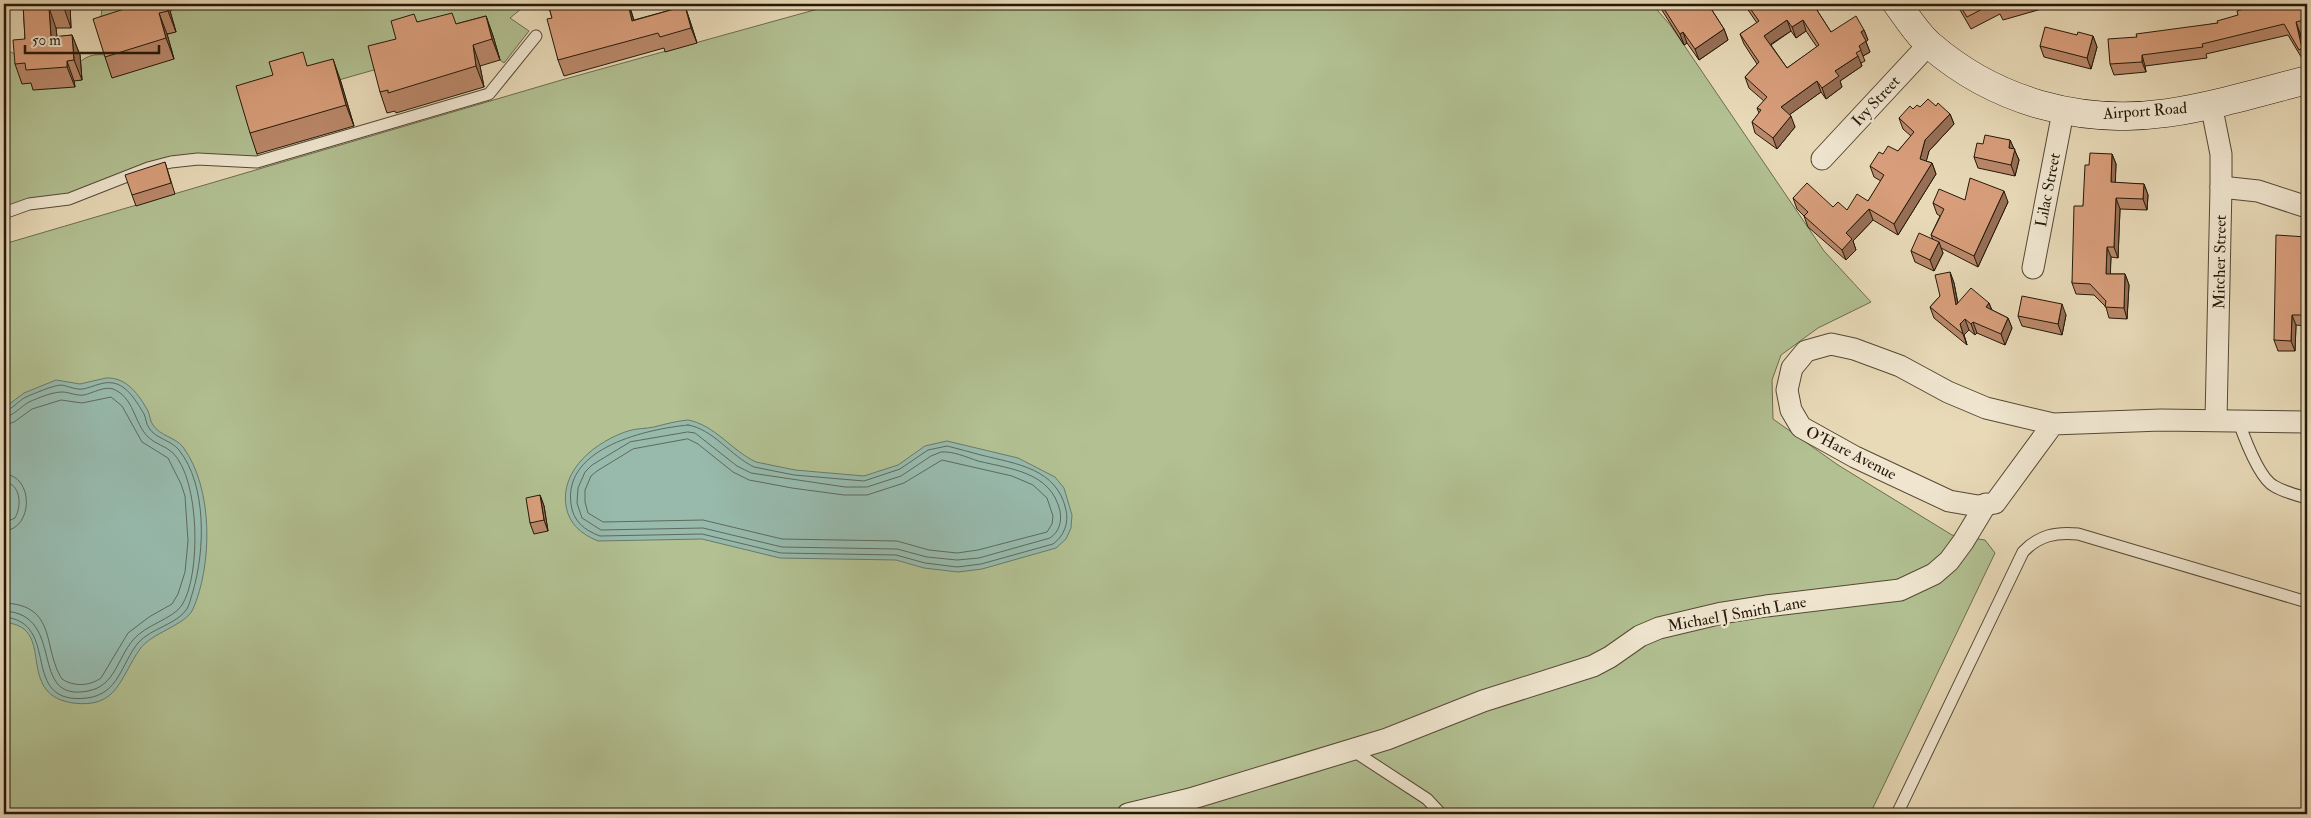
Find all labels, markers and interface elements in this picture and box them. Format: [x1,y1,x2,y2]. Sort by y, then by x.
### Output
scale bar [25,22,159,54]
text: 50 m [32,31,61,50]
street label: Ivy Street [1848,71,1904,131]
street label: Airport Road [2101,98,2188,125]
street label: Lilac Street [2031,151,2065,229]
street label: Mitcher Street [2209,215,2231,309]
street label: O'Hare Avenue [1802,422,1900,485]
street label: Michael J Smith Lane [1666,592,1808,637]

